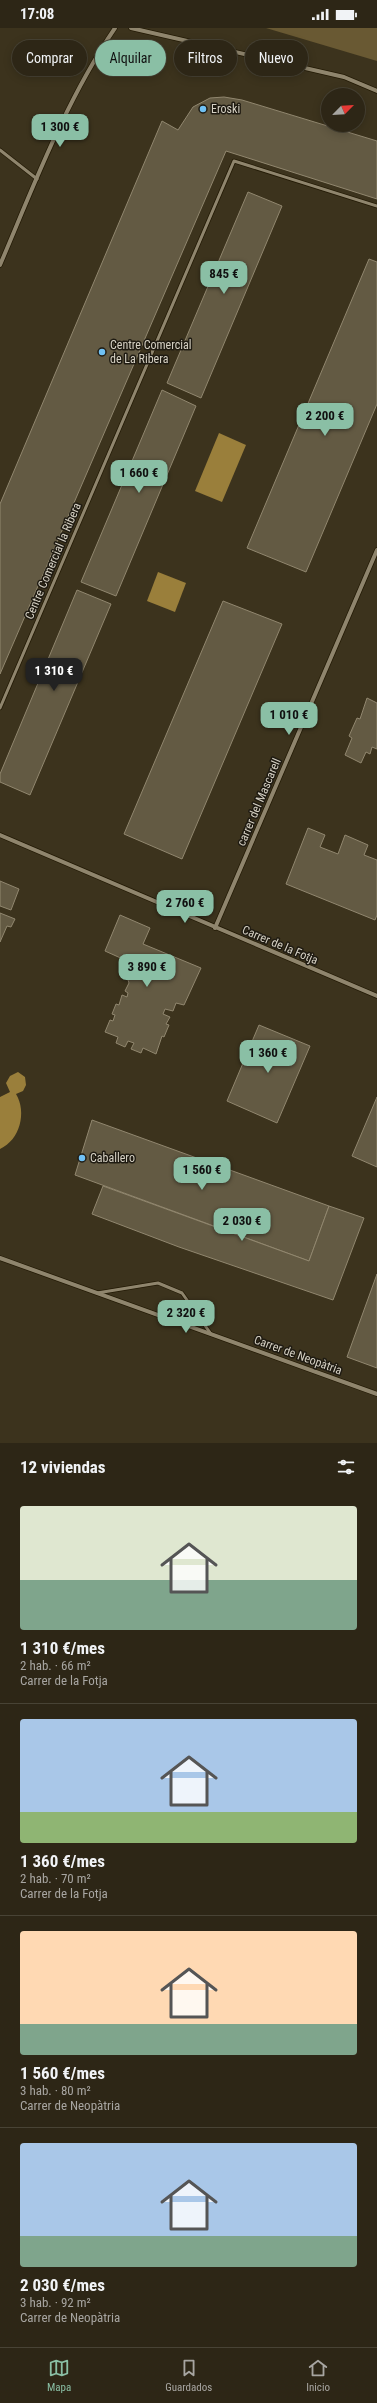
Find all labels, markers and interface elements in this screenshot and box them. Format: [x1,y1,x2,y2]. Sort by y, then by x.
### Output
text: 17:08 [20,5,54,23]
chip: Comprar [12,40,87,76]
chip: Alquilar [95,40,166,76]
chip: Filtros [174,40,237,76]
chip: Nuevo [245,40,308,76]
north arrow [321,88,365,132]
map controls [321,88,365,132]
place label: Eroski [211,102,240,116]
marker: Eroski [198,104,208,114]
pin: 1 300 € [23,114,97,148]
text: 1 300 € [41,119,79,134]
pin: 845 € [196,261,252,295]
text: 845 € [209,266,239,281]
place label: Centre Comercial de La Ribera [110,338,192,366]
marker: Centre Comercial de La Ribera [97,347,107,357]
pin: 2 200 € [288,403,362,437]
text: 2 200 € [306,408,344,423]
pin: 1 660 € [102,460,176,494]
text: 1 660 € [120,465,158,480]
street label: Centre Comercial la Ribera [22,500,84,621]
pin: 1 310 € [17,658,91,692]
text: 1 310 € [35,663,73,678]
pin: 1 010 € [252,702,326,736]
text: 1 010 € [270,707,308,722]
street label: carrer del Mascarell [234,756,284,848]
pin: 2 760 € [148,890,222,924]
text: 2 760 € [166,895,204,910]
street label: Carrer de la Fotja [240,923,320,967]
pin: 3 890 € [110,954,184,988]
text: 3 890 € [128,959,166,974]
pin: 1 360 € [231,1040,305,1074]
text: 1 360 € [249,1045,287,1060]
place label: Caballero [90,1151,135,1165]
marker: Caballero [77,1153,87,1163]
pin: 1 560 € [165,1157,239,1191]
text: 1 560 € [183,1162,221,1177]
pin: 2 030 € [205,1208,279,1242]
text: 2 030 € [223,1213,261,1228]
pin: 2 320 € [149,1300,223,1334]
text: 2 320 € [167,1305,205,1320]
street label: Carrer de Neopàtria [252,1333,344,1377]
icon: filters [335,1456,357,1478]
text: 12 viviendas [20,1457,106,1477]
icon: home [153,1532,225,1604]
text: 1 310 €/mes [20,1638,105,1658]
text: 2 hab. · 66 m² [20,1658,91,1673]
text: Carrer de la Fotja [20,1673,108,1688]
icon: home [153,1745,225,1817]
text: 1 360 €/mes [20,1851,105,1871]
text: 2 hab. · 70 m² [20,1871,91,1886]
text: Carrer de la Fotja [20,1886,108,1901]
icon: home [153,1957,225,2029]
text: 1 560 €/mes [20,2063,105,2083]
text: 3 hab. · 80 m² [20,2083,91,2098]
text: Carrer de Neopàtria [20,2098,120,2113]
icon: home [153,2169,225,2241]
text: 2 030 €/mes [20,2275,105,2295]
text: 3 hab. · 92 m² [20,2295,91,2310]
text: Carrer de Neopàtria [20,2310,120,2325]
tab: Mapa [47,2357,71,2394]
tab: Guardados [165,2357,212,2394]
tab: Inicio [306,2357,330,2394]

